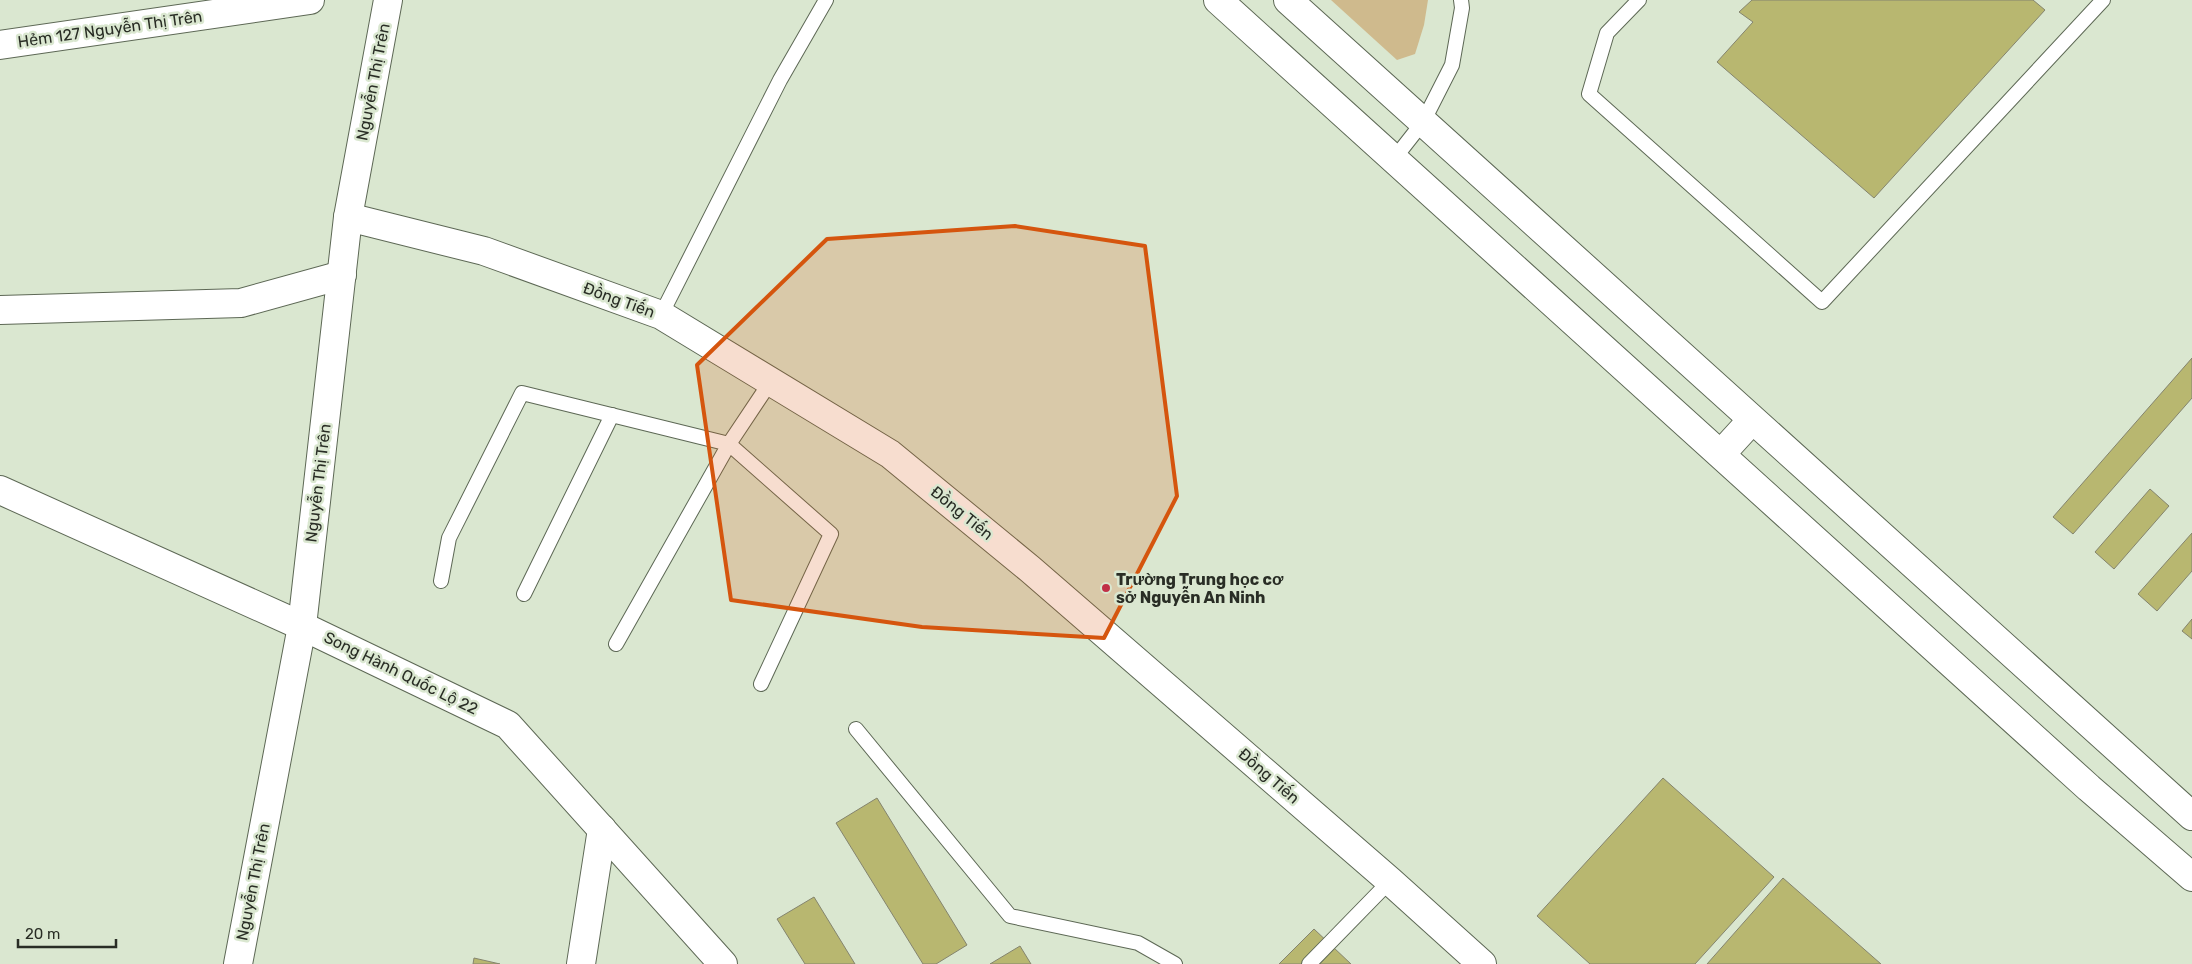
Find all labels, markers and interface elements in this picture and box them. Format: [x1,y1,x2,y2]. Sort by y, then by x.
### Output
street label: Hẻm 127 Nguyễn Thị Trên [16,5,204,51]
street label: Nguyễn Thị Trên [351,21,394,142]
street label: Đồng Tiến [581,277,658,322]
street label: Nguyễn Thị Trên [300,422,335,543]
street label: Đồng Tiến [927,481,998,544]
place label: Trường Trung học cơ sở Nguyễn An Ninh [1116,570,1284,607]
marker: Trường Trung học cơ sở Nguyễn An Ninh [1100,582,1112,594]
street label: Song Hành Quốc Lộ 22 [321,626,482,719]
street label: Đồng Tiến [1235,743,1304,808]
street label: Nguyễn Thị Trên [231,821,274,942]
scale bar [18,916,115,948]
text: 20 m [25,925,60,943]

